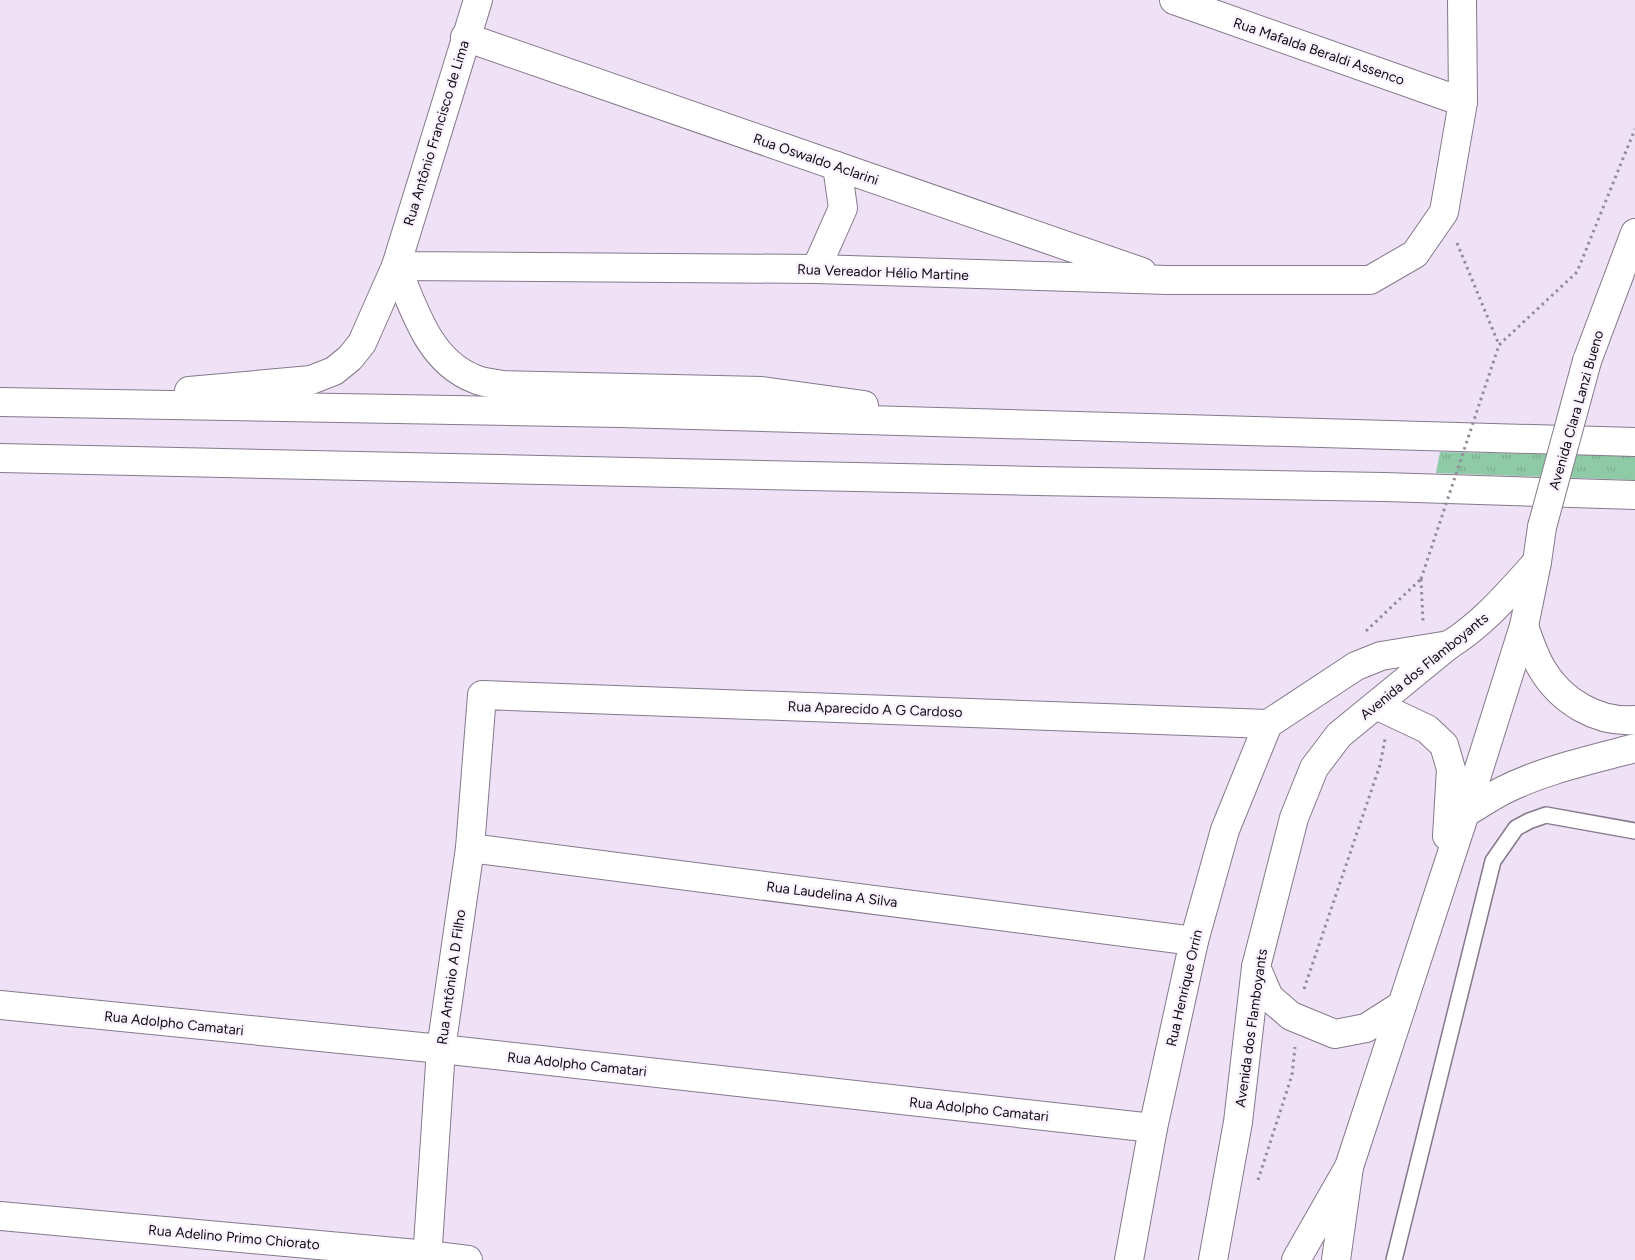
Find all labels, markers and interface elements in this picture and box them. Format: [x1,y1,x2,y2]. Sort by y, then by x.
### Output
street label: Rua Mafalda Beraldi Assenco [1231,14,1407,89]
street label: Rua Antônio Francisco de Lima [400,38,473,228]
street label: Rua Oswaldo Aclarini [751,130,881,189]
street label: Rua Vereador Hélio Martine [797,261,969,284]
street label: Avenida Clara Lanzi Bueno [1546,328,1607,492]
street label: Avenida dos Flamboyants [1357,609,1492,723]
street label: Rua Aparecido A G Cardoso [787,698,963,721]
street label: Rua Laudelina A Silva [765,878,899,911]
street label: Rua Antônio A D Filho [434,908,469,1046]
street label: Rua Henrique Orrin [1163,928,1206,1048]
street label: Avenida dos Flamboyants [1232,948,1271,1109]
street label: Rua Adolpho Camatari [103,1008,245,1039]
street label: Rua Adolpho Camatari [506,1049,648,1080]
street label: Rua Adolpho Camatari [908,1094,1050,1125]
street label: Rua Adelino Primo Chiorato [147,1222,320,1253]

